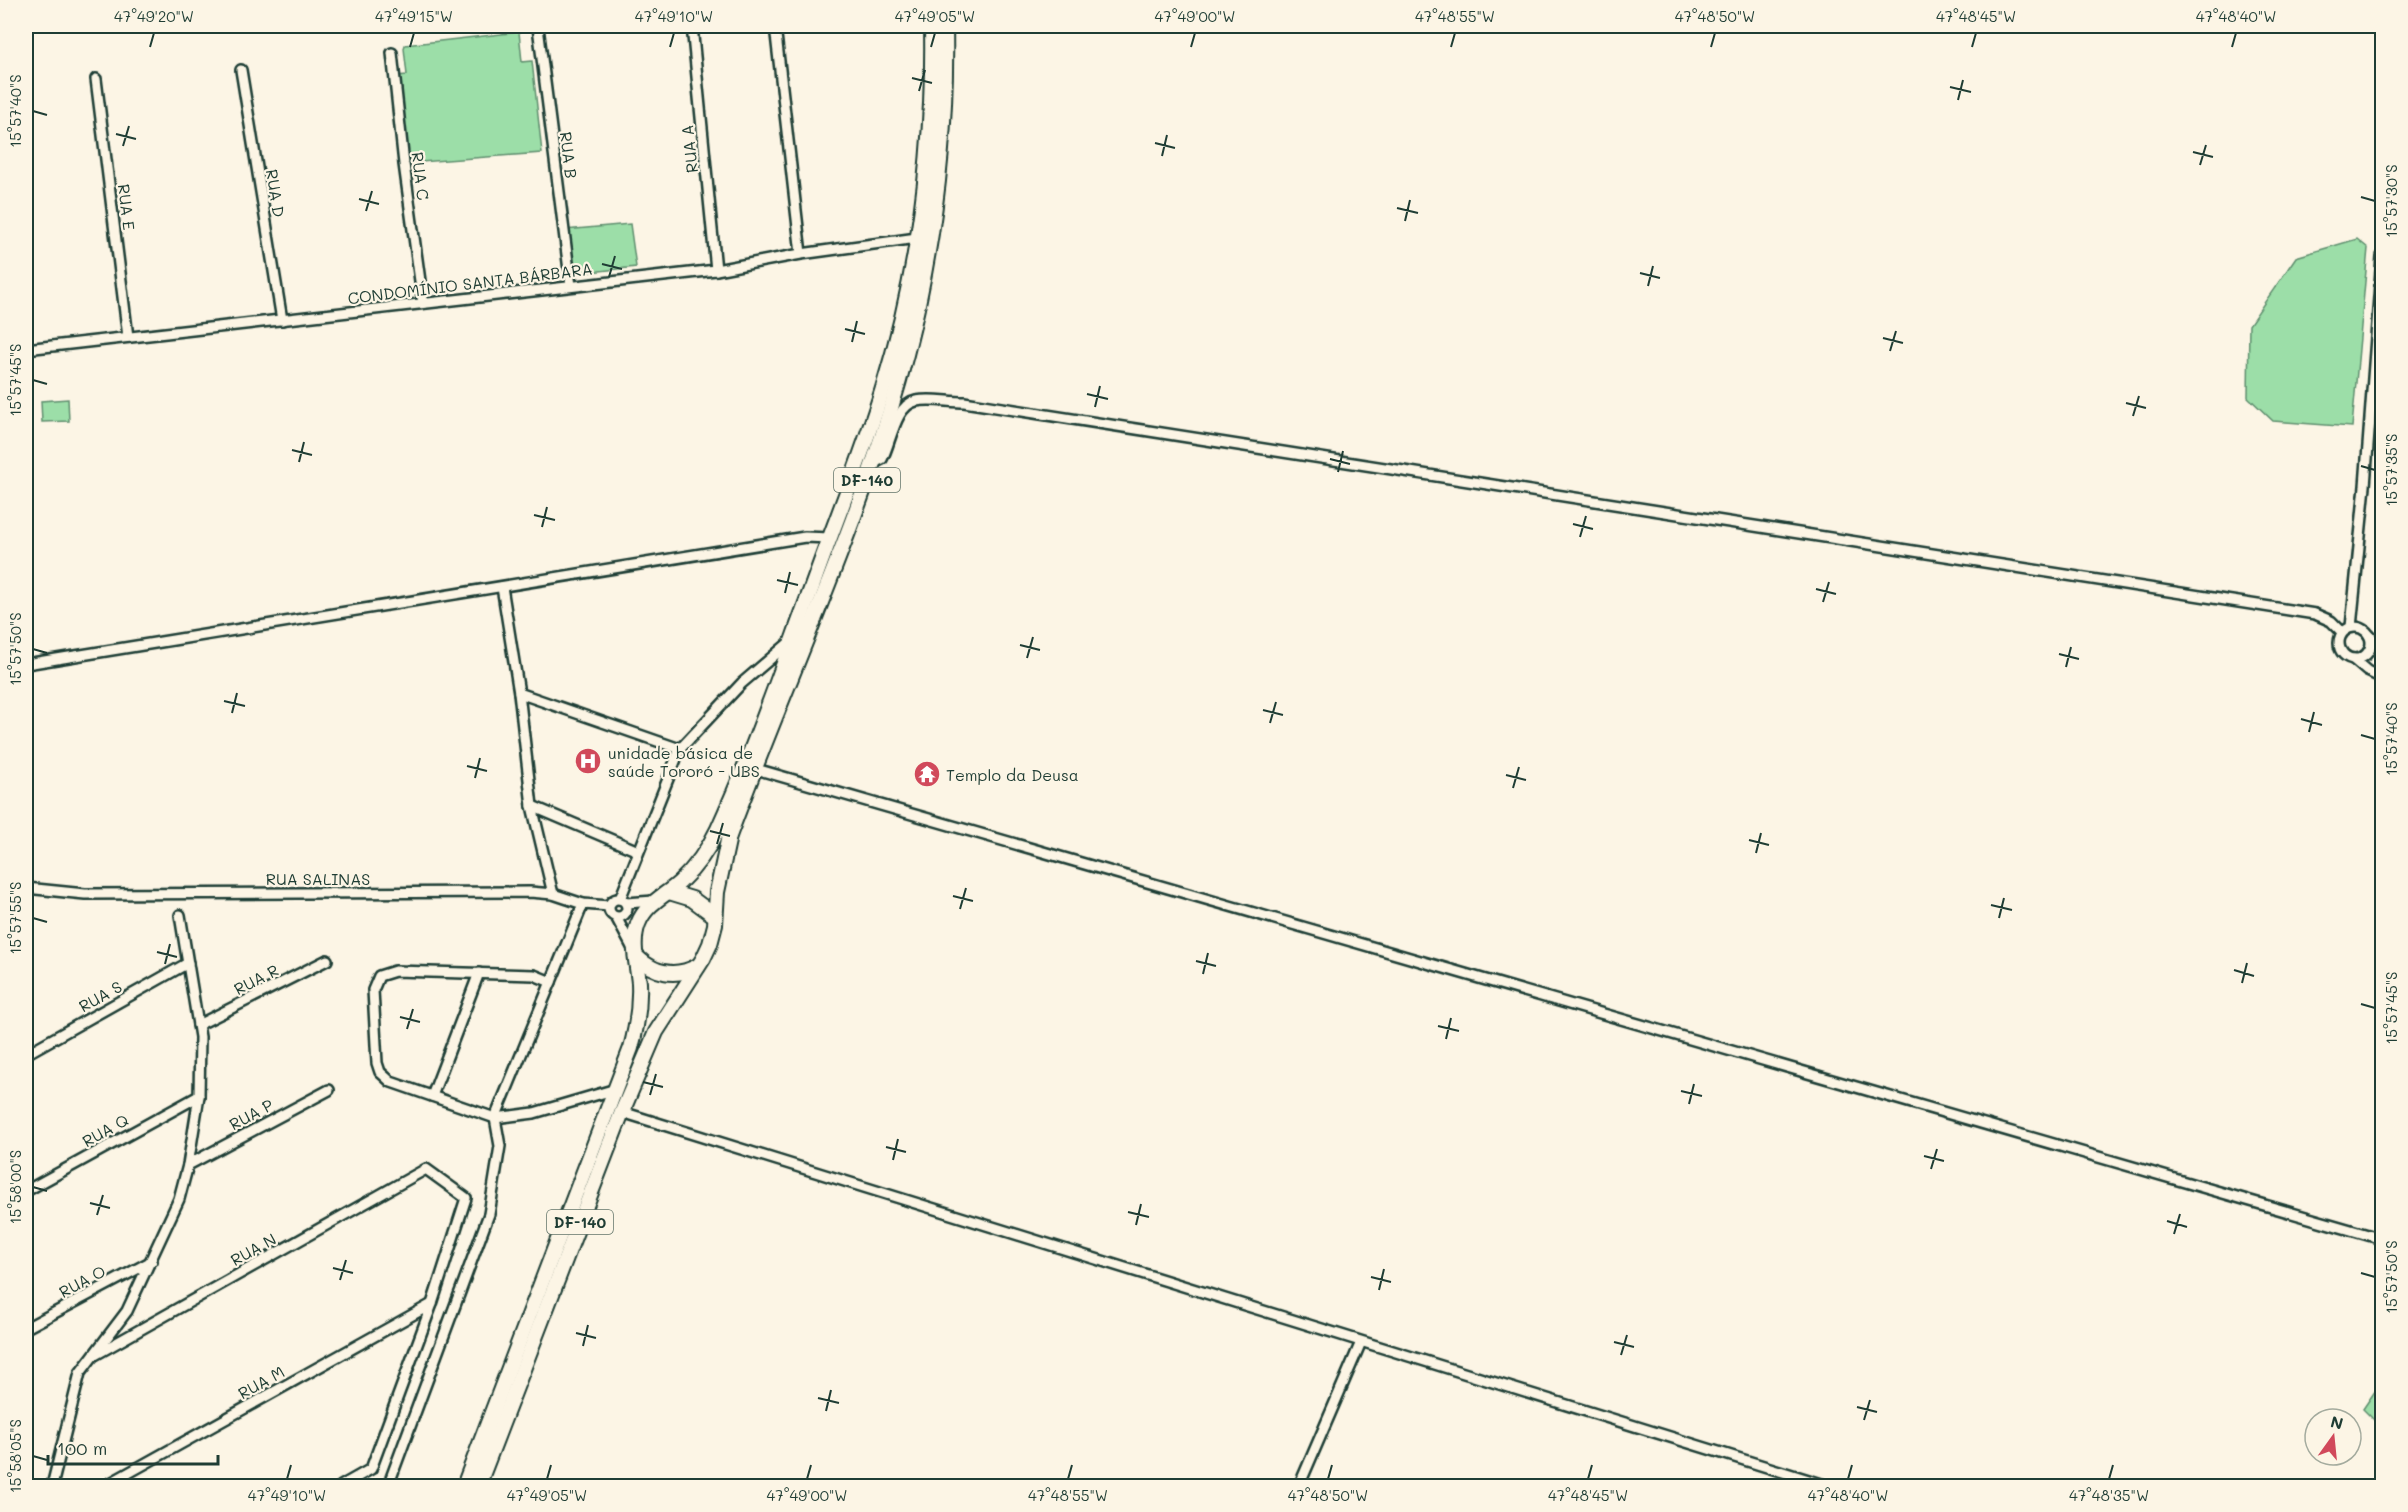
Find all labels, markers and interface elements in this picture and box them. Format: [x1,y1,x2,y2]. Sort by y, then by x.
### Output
text: 47°49'20"W [114,6,194,26]
text: 47°49'15"W [375,6,453,26]
text: 47°49'10"W [635,6,713,26]
text: 47°49'05"W [895,6,975,26]
text: 47°49'00"W [1155,6,1235,26]
text: 47°48'55"W [1415,6,1495,26]
text: 47°48'50"W [1675,6,1755,26]
text: 47°48'45"W [1936,6,2016,26]
text: 47°48'40"W [2196,6,2276,26]
text: 15°57'40"S [5,74,25,148]
street label: RUA A [676,124,702,174]
street label: RUA B [556,130,582,180]
street label: RUA C [408,151,434,201]
text: 15°57'30"S [2381,164,2401,238]
street label: RUA D [262,168,290,218]
street label: RUA E [114,183,140,231]
street label: CONDOMÍNIO SANTA BÁRBARA [346,258,594,308]
text: 15°57'45"S [5,344,25,416]
text: 15°57'35"S [2381,434,2401,506]
road number: DF-140 [834,468,900,492]
text: 15°57'50"S [5,612,25,686]
text: 15°57'40"S [2381,702,2401,776]
place label: unidade básica de saúde Tororó - UBS [608,742,760,781]
hospital icon: unidade básica de saúde Tororó - UBS [573,746,603,776]
temple icon: Templo da Deusa [912,759,942,789]
place label: Templo da Deusa [946,764,1079,785]
street label: RUA SALINAS [266,868,370,889]
text: 15°57'55"S [5,882,25,954]
street label: RUA R [230,959,282,999]
text: 15°57'45"S [2381,972,2401,1044]
street label: RUA S [75,976,125,1016]
street label: RUA P [225,1094,277,1134]
street label: RUA Q [78,1109,132,1151]
text: 15°58'00"S [5,1150,25,1224]
road number: DF-140 [547,1210,613,1234]
street label: RUA N [227,1228,279,1270]
text: 15°57'50"S [2381,1240,2401,1314]
street label: RUA O [55,1260,109,1302]
street label: RUA M [234,1361,288,1403]
north arrow [2303,1407,2363,1467]
text: N [2328,1410,2346,1434]
text: 15°58'05"S [5,1419,25,1493]
scale bar [48,1428,218,1466]
text: 100 m [57,1436,107,1460]
text: 47°49'10"W [248,1485,326,1505]
text: 47°49'05"W [507,1485,587,1505]
text: 47°49'00"W [767,1485,847,1505]
text: 47°48'55"W [1028,1485,1108,1505]
text: 47°48'50"W [1288,1485,1368,1505]
text: 47°48'45"W [1548,1485,1628,1505]
text: 47°48'40"W [1808,1485,1888,1505]
text: 47°48'35"W [2069,1485,2149,1505]

